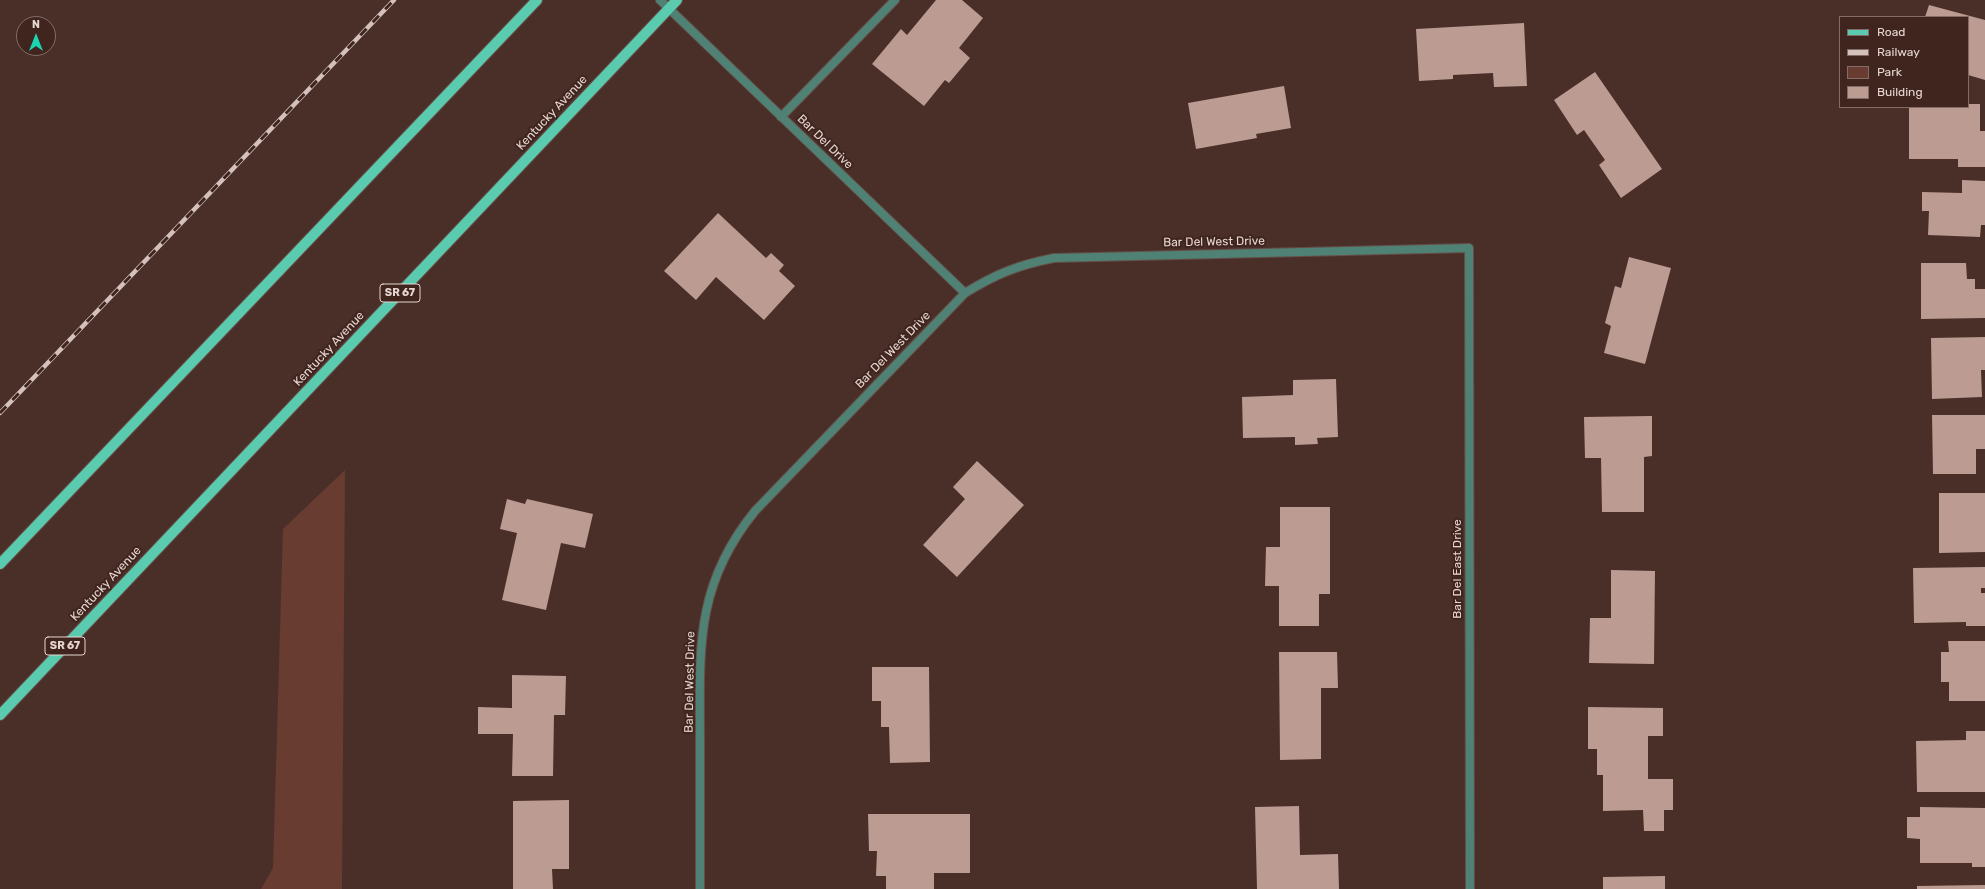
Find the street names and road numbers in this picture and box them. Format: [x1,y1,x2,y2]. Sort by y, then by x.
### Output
street label: Kentucky Avenue [514,73,590,153]
street label: Bar Del Drive [794,112,856,172]
street label: Bar Del West Drive [1163,234,1265,250]
road number: SR 67 [380,284,420,302]
street label: Bar Del West Drive [853,308,933,392]
street label: Kentucky Avenue [291,309,367,389]
street label: Bar Del East Drive [1451,519,1465,619]
street label: Kentucky Avenue [68,544,144,624]
street label: Bar Del West Drive [682,631,698,733]
road number: SR 67 [45,637,85,655]

